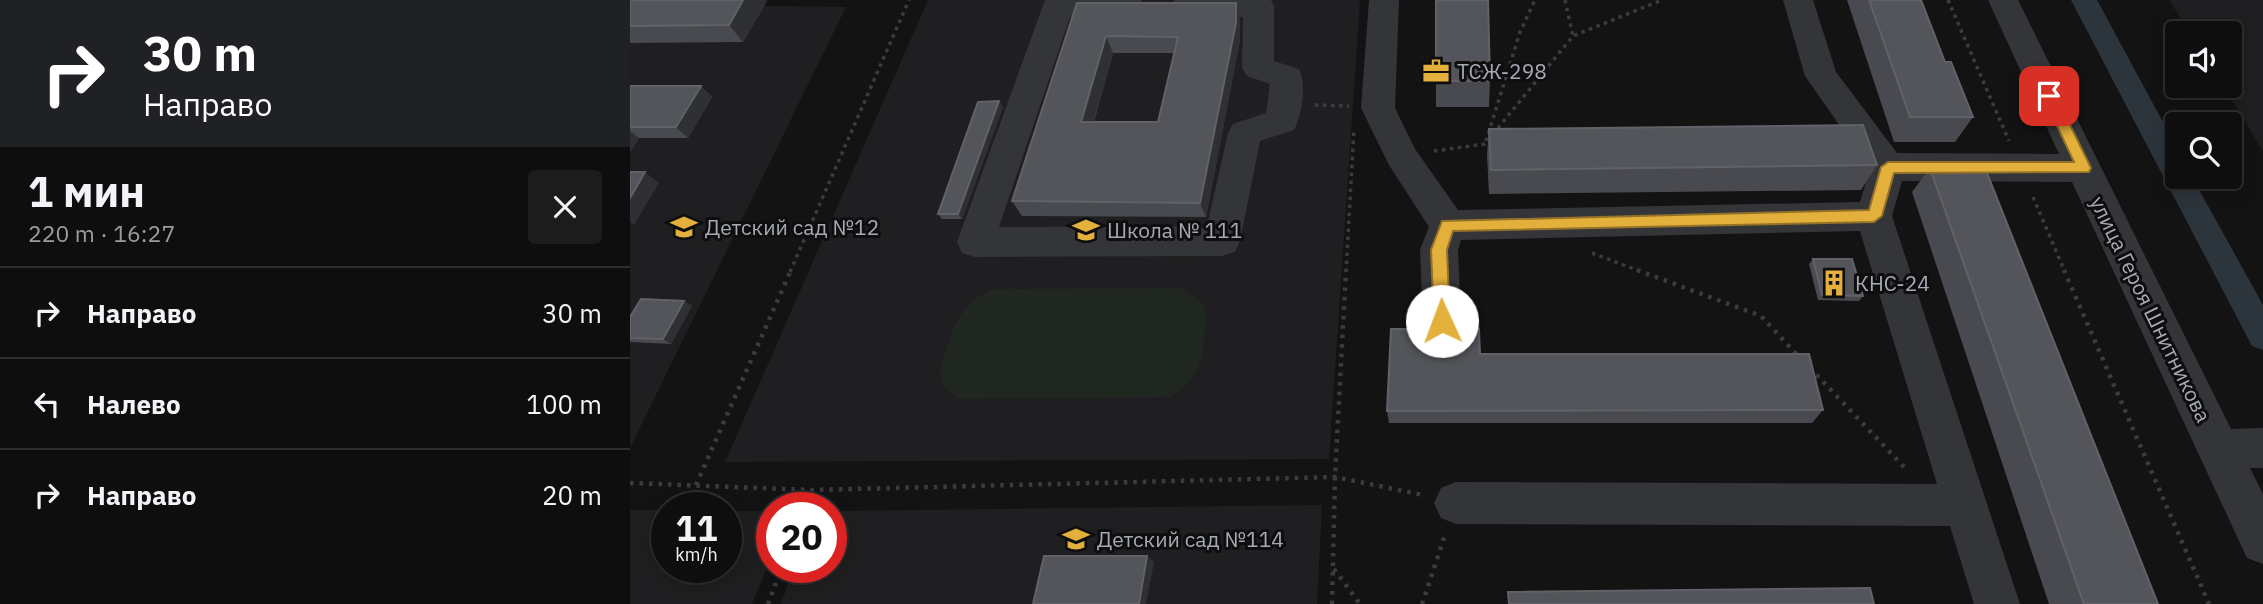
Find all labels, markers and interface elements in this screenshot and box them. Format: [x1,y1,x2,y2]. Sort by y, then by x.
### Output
text: 30 m [143,21,257,84]
map controls [2165,21,2242,189]
button: sound [2165,21,2242,98]
icon: right [28,28,119,119]
office icon: ТСЖ-298 [1421,56,1451,86]
place label: ТСЖ-298 [1457,57,1547,85]
pin [2019,66,2079,126]
icon: arrive [2030,77,2068,115]
text: Направо [143,83,272,125]
button: search [2165,112,2242,189]
text: 1 мин [28,164,145,219]
button: close [528,170,602,244]
street label: улица Героя Шнитникова [2084,191,2218,427]
school or university icon: Детский сад №12 [669,212,699,242]
place label: Детский сад №12 [705,213,879,241]
school or university icon: Школа № 111 [1071,215,1101,245]
place label: Школа № 111 [1107,216,1242,244]
text: 220 m · 16:27 [28,218,175,248]
building icon: КНС-24 [1819,268,1849,298]
place label: КНС-24 [1855,269,1930,297]
position arrow [1405,284,1479,358]
icon: right [28,294,66,332]
text: Направо [87,296,196,330]
text: 30 m [542,296,602,330]
icon: left [28,385,66,423]
text: Налево [87,387,181,421]
text: 100 m [526,387,602,421]
icon: right [28,476,66,514]
text: Направо [87,478,196,512]
text: 20 m [542,478,602,512]
speed limit sign: 20 [756,492,847,583]
text: 11 [675,505,718,551]
school or university icon: Детский сад №114 [1061,524,1091,554]
place label: Детский сад №114 [1097,525,1284,553]
text: km/h [675,543,718,566]

